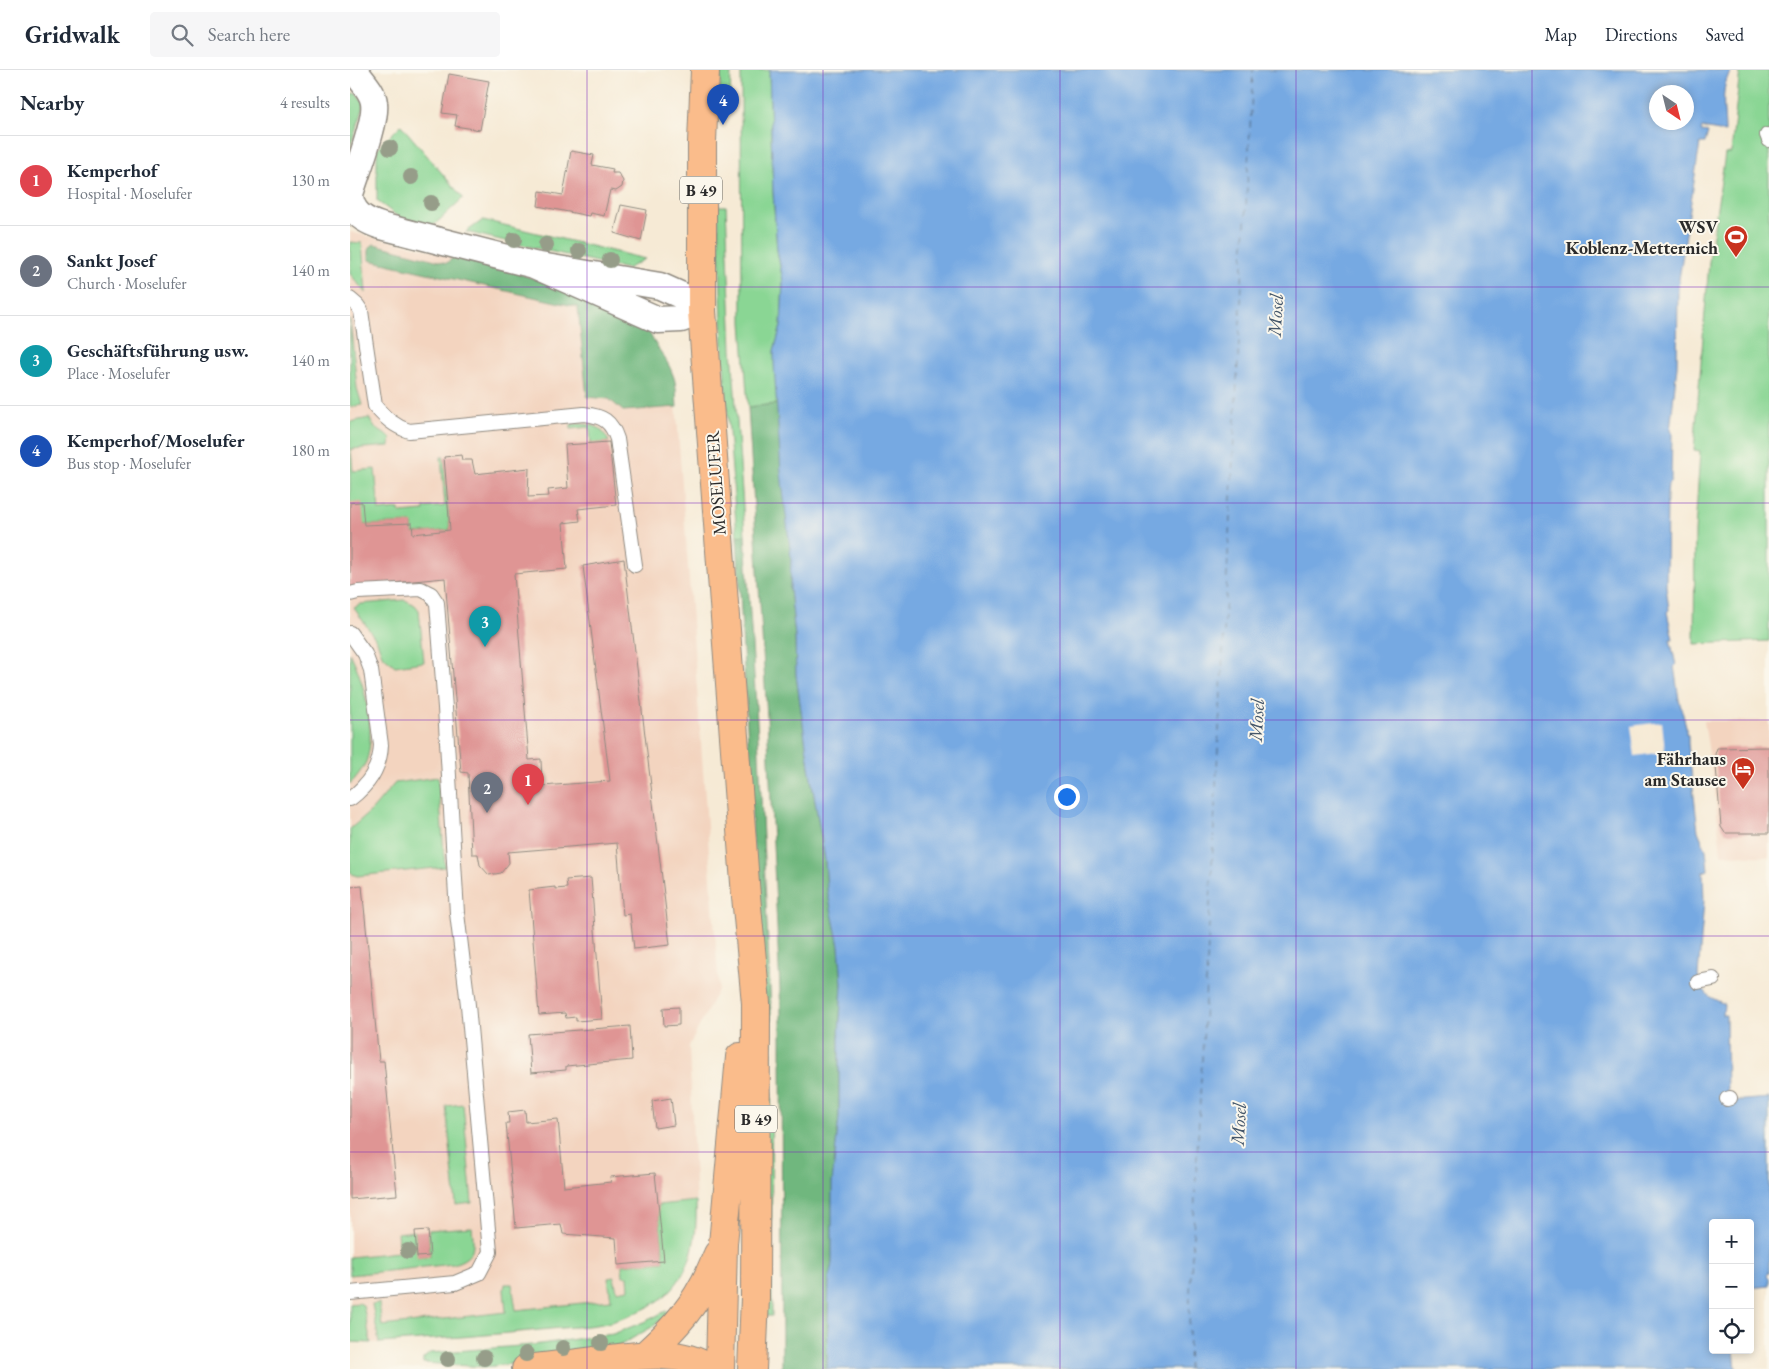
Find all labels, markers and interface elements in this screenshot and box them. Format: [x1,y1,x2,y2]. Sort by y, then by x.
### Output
search box [150,12,500,57]
text: Gridwalk [25,19,120,50]
icon: search [168,21,196,49]
text: Search here [208,22,290,47]
text: Map [1545,23,1577,46]
text: Directions [1605,23,1677,46]
text: Saved [1705,23,1744,46]
pin: 4 [707,84,739,125]
north arrow [1649,85,1694,130]
text: Nearby [20,89,84,116]
text: 4 results [280,92,330,113]
text: Kemperhof [67,158,158,183]
text: 1 [32,170,40,191]
text: 130 m [291,170,330,191]
road number: B 49 [680,176,722,204]
text: Hospital · Moselufer [67,183,192,204]
place label: WSV Koblenz-Metternich [1566,215,1718,259]
sports icon: WSV Koblenz-Metternich [1723,224,1749,258]
text: Sankt Josef [67,248,155,273]
text: 2 [32,260,40,281]
text: 140 m [291,260,330,281]
text: Church · Moselufer [67,273,187,294]
water label: Mosel [1262,292,1289,338]
text: Geschäftsführung usw. [67,338,249,363]
text: 3 [32,350,40,371]
text: 140 m [291,350,330,371]
text: Place · Moselufer [67,363,170,384]
text: Kemperhof/Moselufer [67,428,245,453]
street label: MOSELUFER [700,430,731,536]
text: 4 [32,440,40,461]
text: 180 m [291,440,330,461]
text: Bus stop · Moselufer [67,453,191,474]
pin: 3 [469,606,501,647]
water label: Mosel [1243,697,1270,743]
place label: Fährhaus am Stausee [1644,747,1726,791]
hotel icon: Fährhaus am Stausee [1730,756,1756,790]
pin: 1 [512,764,544,805]
pin: 2 [471,772,503,813]
your location [1054,784,1080,810]
water label: Mosel [1225,1101,1252,1147]
road number: B 49 [735,1106,777,1132]
map controls [1709,1219,1754,1354]
button: + [1709,1219,1754,1264]
button: − [1709,1264,1754,1309]
button: locate [1709,1309,1754,1354]

